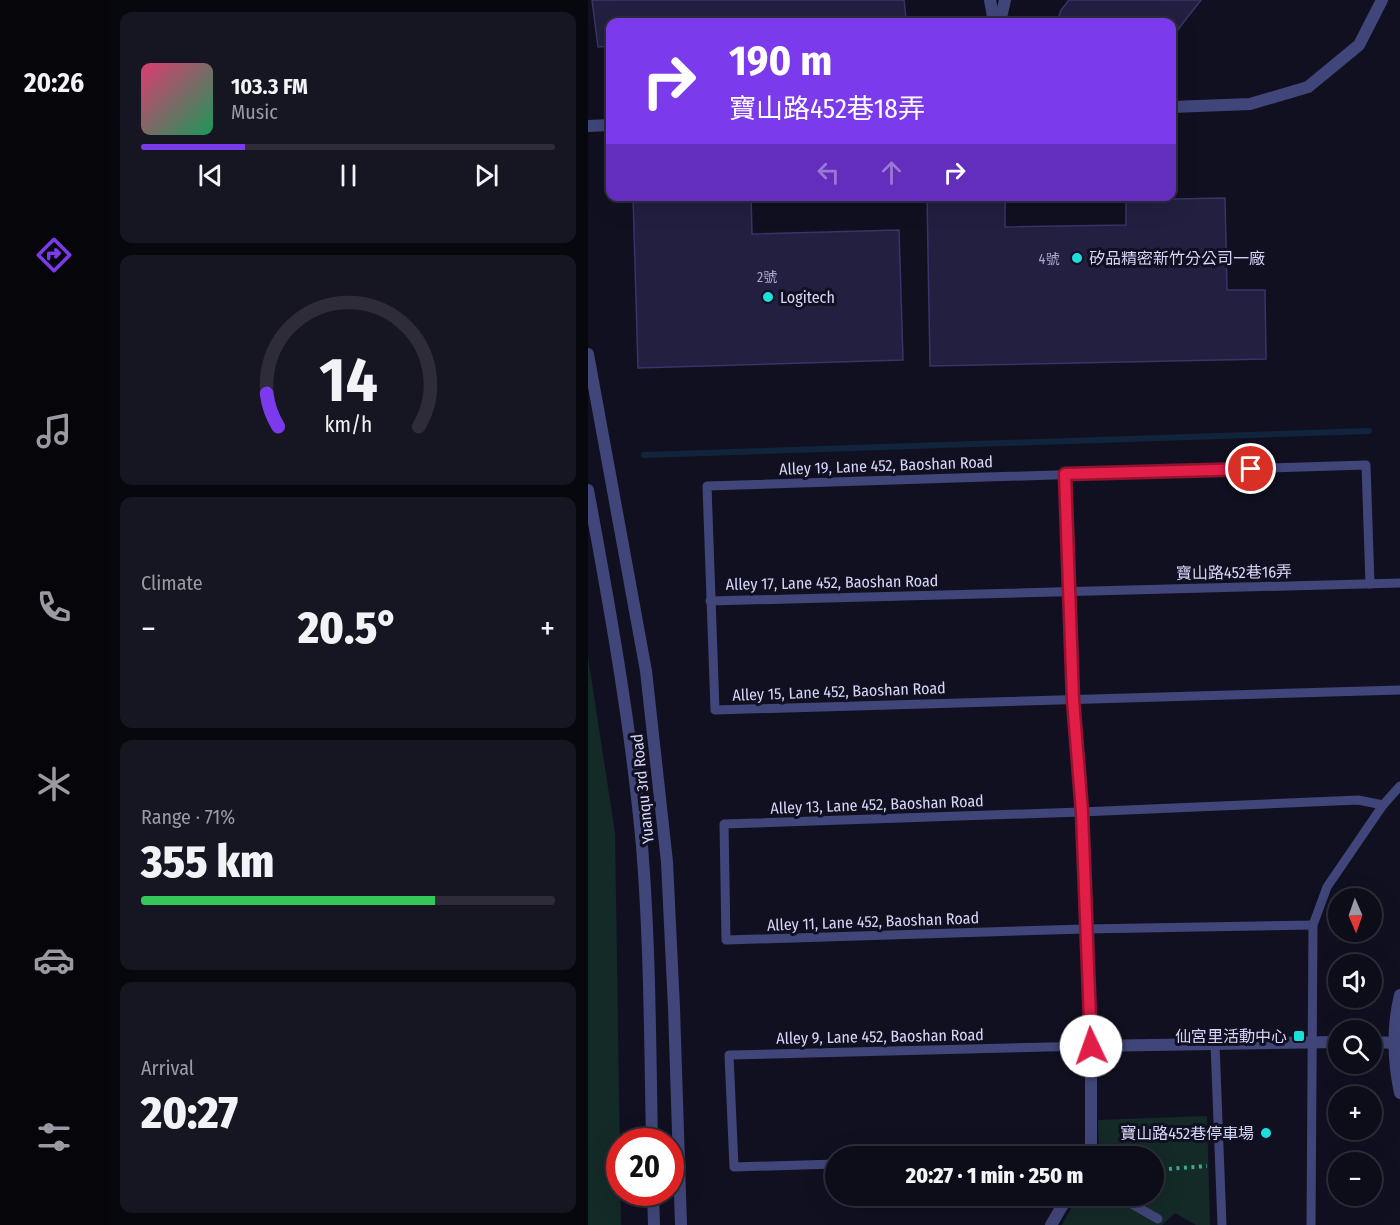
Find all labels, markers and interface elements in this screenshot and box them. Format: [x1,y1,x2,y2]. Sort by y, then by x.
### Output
text: 190 m [729,36,832,86]
icon: right [630,42,708,120]
text: 20:26 [24,67,84,99]
text: 103.3 FM [231,73,308,100]
text: 寶山路452巷18弄 [729,93,925,125]
text: Music [231,100,278,124]
icon: left [812,156,845,189]
icon: ahead [875,156,908,189]
icon: right [938,156,971,189]
icon: previous [194,159,227,192]
icon: pause [332,159,365,192]
icon: next [470,159,503,192]
icon: directions [33,234,75,276]
place label: 矽品精密新竹分公司一廠 [1089,249,1265,268]
house number: 4號 [1039,251,1059,268]
marker: 矽品精密新竹分公司一廠 [1070,251,1084,265]
house number: 2號 [757,269,777,286]
place label: Logitech [780,288,835,307]
marker: Logitech [761,290,775,304]
text: 14 [319,343,377,418]
icon: music [33,410,75,452]
text: km/h [324,412,372,438]
pin [1225,443,1276,494]
street label: Alley 19, Lane 452, Baoshan Road [779,452,993,479]
icon: arrive [1234,452,1267,485]
street label: 寶山路452巷16弄 [1176,562,1292,583]
text: Climate [141,571,203,595]
street label: Alley 17, Lane 452, Baoshan Road [726,571,938,594]
icon: phone [33,586,75,628]
text: 20.5° [298,601,398,655]
text: − [141,609,156,649]
text: + [540,609,555,649]
street label: Alley 15, Lane 452, Baoshan Road [732,678,946,705]
street label: Yuanqu 3rd Road [627,733,658,845]
icon: climate [33,763,75,805]
street label: Alley 13, Lane 452, Baoshan Road [770,791,984,818]
text: Range · 71% [141,805,235,829]
text: 355 km [141,835,274,889]
north arrow [1328,888,1382,942]
map controls [1328,888,1382,1206]
street label: Alley 11, Lane 452, Baoshan Road [767,908,979,935]
icon: car [33,939,75,981]
button: sound [1328,954,1382,1008]
position arrow [1059,1014,1123,1078]
button: search [1328,1020,1382,1074]
street label: Alley 9, Lane 452, Baoshan Road [776,1025,984,1048]
place label: 仙宮里活動中心 [1175,1027,1287,1046]
marker: 仙宮里活動中心 [1292,1029,1306,1043]
text: Arrival [141,1056,194,1080]
text: 20:27 [141,1086,238,1140]
button: + [1328,1086,1382,1140]
icon: filters [33,1116,75,1158]
place label: 寶山路452巷停車場 [1120,1124,1254,1143]
marker: 寶山路452巷停車場 [1259,1126,1273,1140]
speed limit sign: 20 [606,1128,684,1206]
button: − [1328,1152,1382,1206]
text: 20:27 · 1 min · 250 m [906,1162,1083,1189]

